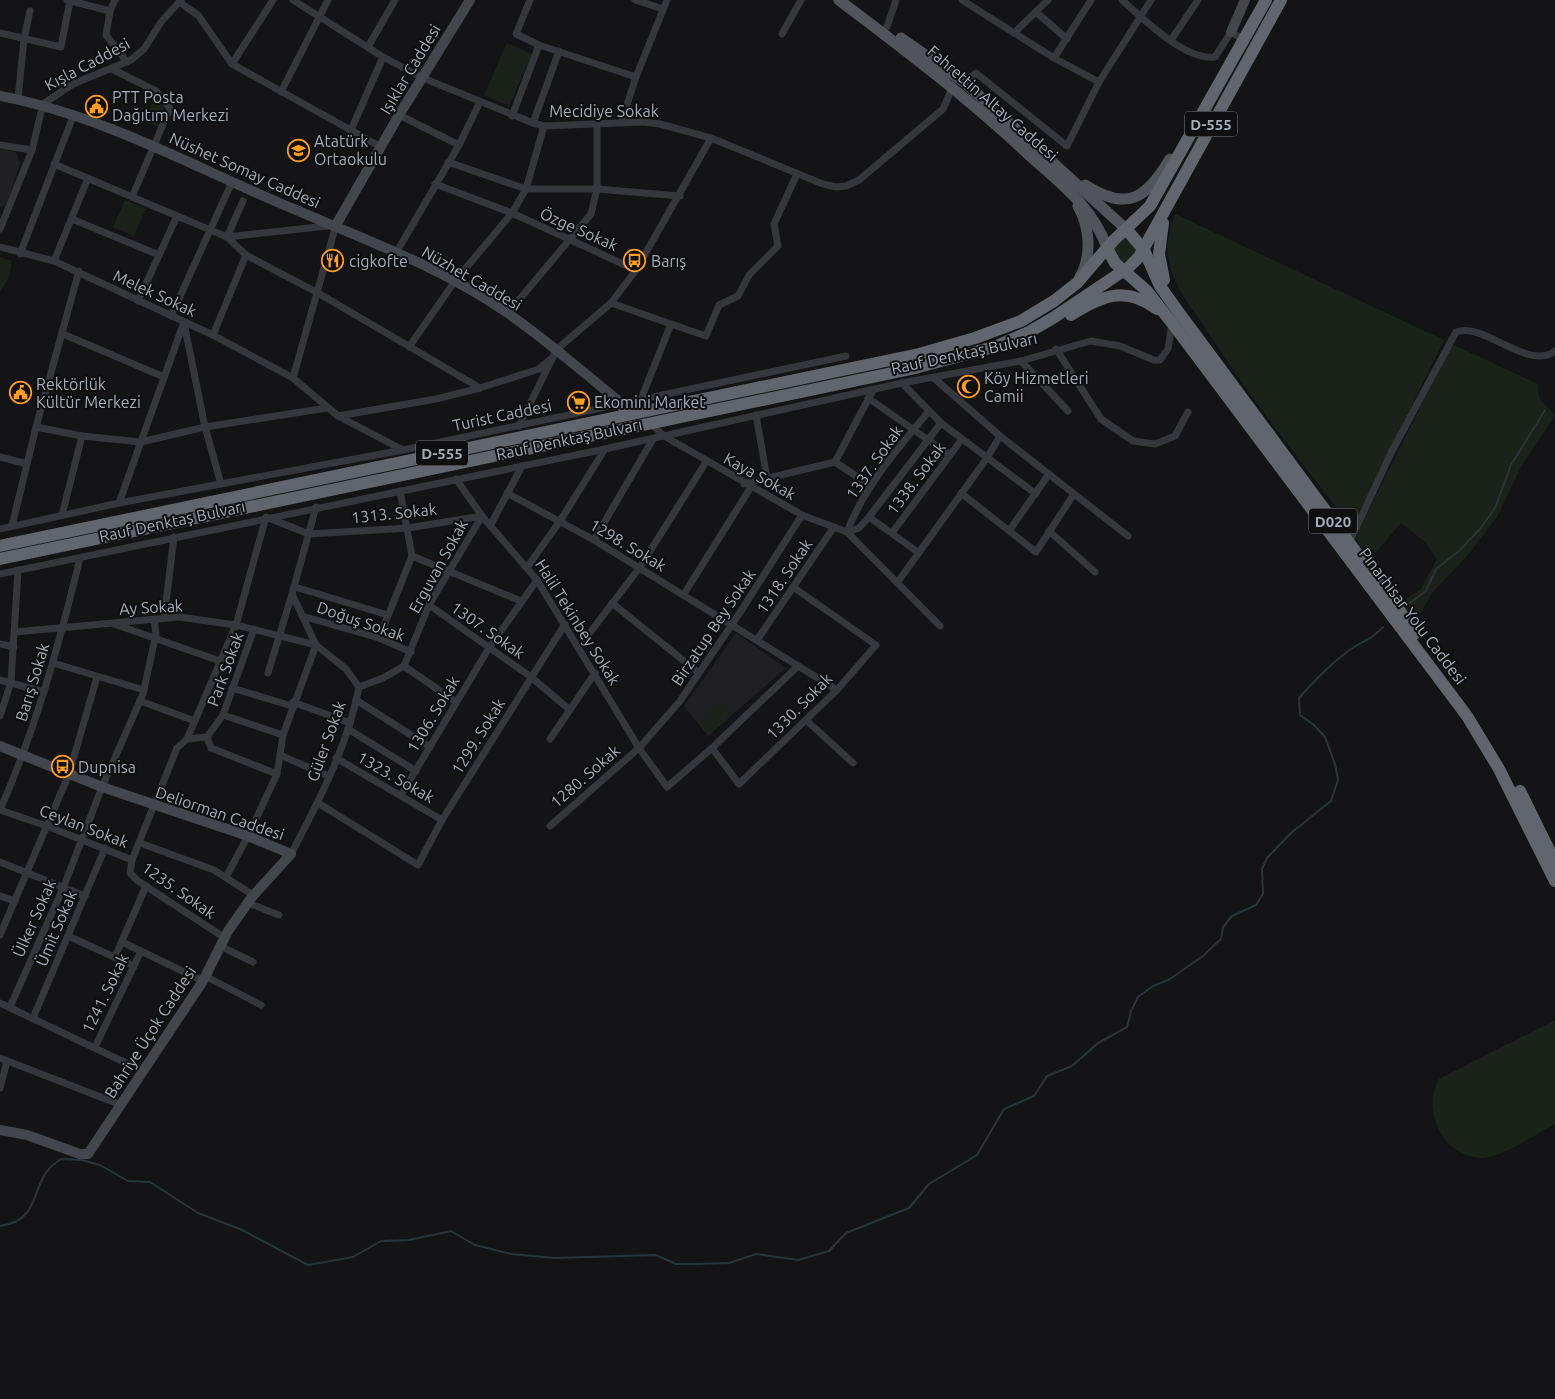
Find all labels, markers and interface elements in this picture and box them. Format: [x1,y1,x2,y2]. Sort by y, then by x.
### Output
street label: Işıklar Caddesi [376,21,444,117]
street label: Kışla Caddesi [42,34,132,94]
street label: Fahrettin Altay Caddesi [924,42,1062,164]
place label: PTT Posta Dağıtım Merkezi [112,88,229,124]
public building icon: PTT Posta Dağıtım Merkezi [84,94,108,118]
street label: Mecidiye Sokak [549,102,659,120]
road number: D-555 [1185,112,1237,136]
street label: Nüshet Somay Caddesi [167,129,323,211]
place label: Atatürk Ortaokulu [314,132,387,168]
school or university icon: Atatürk Ortaokulu [286,138,310,162]
street label: Özge Sokak [537,204,621,254]
street label: Nüzhet Caddesi [419,242,525,314]
restaurant icon: cigkofte [321,249,345,273]
bus stop icon: Barış [623,249,647,273]
place label: cigkofte [349,252,408,270]
place label: Barış [651,252,686,270]
street label: Melek Sokak [111,266,199,320]
street label: Rauf Denktaş Bulvarı [889,329,1039,377]
place label: Köy Hizmetleri Camii [984,369,1089,405]
place label: Rektörlük Kültür Merkezi [36,375,141,411]
mosque icon: Köy Hizmetleri Camii [956,375,980,399]
public building icon: Rektörlük Kültür Merkezi [8,381,32,405]
supermarket icon: Ekomini Market [566,390,590,414]
place label: Ekomini Market [594,393,706,411]
street label: Turist Caddesi [451,396,553,434]
street label: Rauf Denktaş Bulvarı [494,415,644,463]
street label: 1337. Sokak [842,422,906,502]
street label: 1338. Sokak [883,438,949,518]
road number: D-555 [416,440,468,466]
street label: Kaya Sokak [721,449,799,503]
street label: Rauf Denktaş Bulvarı [97,497,247,545]
street label: 1313. Sokak [350,500,438,526]
road number: D020 [1309,508,1357,534]
street label: 1298. Sokak [587,515,669,575]
street label: Erguvan Sokak [405,516,471,616]
street label: 1318. Sokak [753,535,815,617]
street label: Pınarhisar Yolu Caddesi [1356,544,1470,688]
street label: Halil Tekinbey Sokak [532,556,624,688]
street label: Birzatup Bey Sokak [667,565,759,689]
street label: Ay Sokak [119,596,183,618]
street label: Doğuş Sokak [315,598,407,644]
street label: 1307. Sokak [448,598,528,662]
street label: Park Sokak [203,629,247,709]
street label: Barış Sokak [12,641,52,723]
street label: 1330. Sokak [762,669,836,743]
street label: 1306. Sokak [403,673,463,755]
street label: 1299. Sokak [448,695,508,777]
street label: Güler Sokak [303,698,349,784]
street label: 1280. Sokak [547,741,623,811]
street label: 1323. Sokak [354,748,438,806]
bus stop icon: Dupnisa [50,755,74,779]
place label: Dupnisa [78,758,136,776]
street label: Deliorman Caddesi [153,783,287,843]
street label: Ceylan Sokak [37,801,131,851]
street label: 1235. Sokak [139,858,219,922]
street label: Ülker Sokak [9,876,59,960]
street label: Ümit Sokak [32,887,80,969]
street label: 1241. Sokak [78,950,132,1036]
street label: Bahriye Üçok Caddesi [101,963,199,1101]

